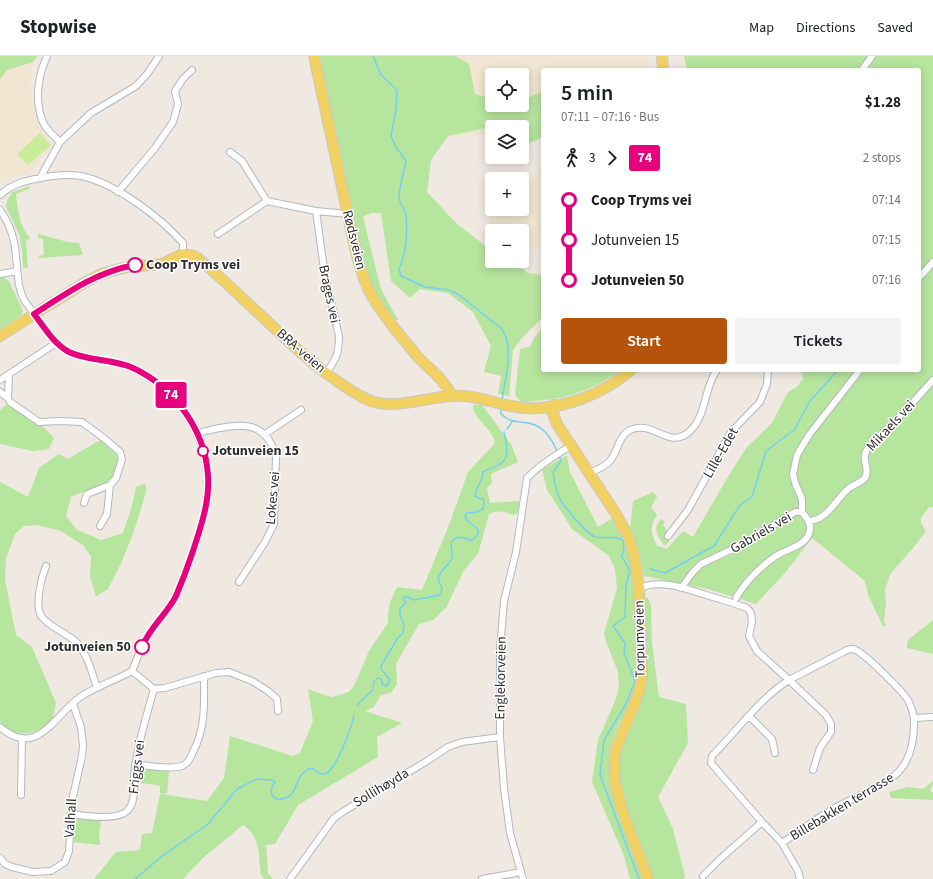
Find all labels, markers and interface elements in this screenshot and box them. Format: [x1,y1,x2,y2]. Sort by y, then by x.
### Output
text: Stopwise [20,14,96,41]
text: Map [749,18,774,38]
text: Directions [796,18,855,38]
text: Saved [877,18,913,38]
map controls [485,68,529,268]
button: locate [485,68,529,112]
text: 5 min [561,77,613,109]
text: $1.28 [865,92,901,113]
text: 07:11 – 07:16 · Bus [561,108,659,126]
button: layers [485,120,529,164]
icon: walk [561,147,583,169]
icon: forward [601,147,623,169]
text: 74 [637,148,652,168]
text: 3 [589,149,595,167]
text: 2 stops [863,149,901,167]
button: + [485,172,529,216]
text: Coop Tryms vei [591,190,692,211]
text: 07:14 [872,191,901,209]
street label: Rødsveien [337,208,371,272]
button: − [485,224,529,268]
text: Jotunveien 15 [591,230,679,251]
text: 07:15 [872,231,901,249]
place label: Coop Tryms vei [146,255,240,275]
marker: Coop Tryms vei [127,257,143,273]
street label: Brages vei [313,263,345,325]
text: Jotunveien 50 [591,270,684,291]
text: 07:16 [872,271,901,289]
button: Start [561,318,727,364]
button: Tickets [735,318,901,364]
street label: BRA-veien [272,324,330,378]
line badge: 74 [153,382,189,408]
text: 74 [164,385,178,405]
street label: Mikaels vei [862,396,920,456]
street label: Lille-Edet [698,424,744,482]
place label: Jotunveien 15 [212,441,299,461]
marker: Jotunveien 15 [197,445,209,457]
street label: Lokes vei [261,471,285,525]
street label: Gabriels vei [727,507,795,559]
street label: Torpumveien [629,600,651,678]
street label: Englekorveien [490,636,512,720]
place label: Jotunveien 50 [44,637,131,657]
marker: Jotunveien 50 [134,639,150,655]
street label: Friggs vei [124,739,150,795]
street label: Sollihøyda [349,763,413,813]
street label: Billebakken terrasse [786,768,898,846]
street label: Valhall [60,797,82,838]

